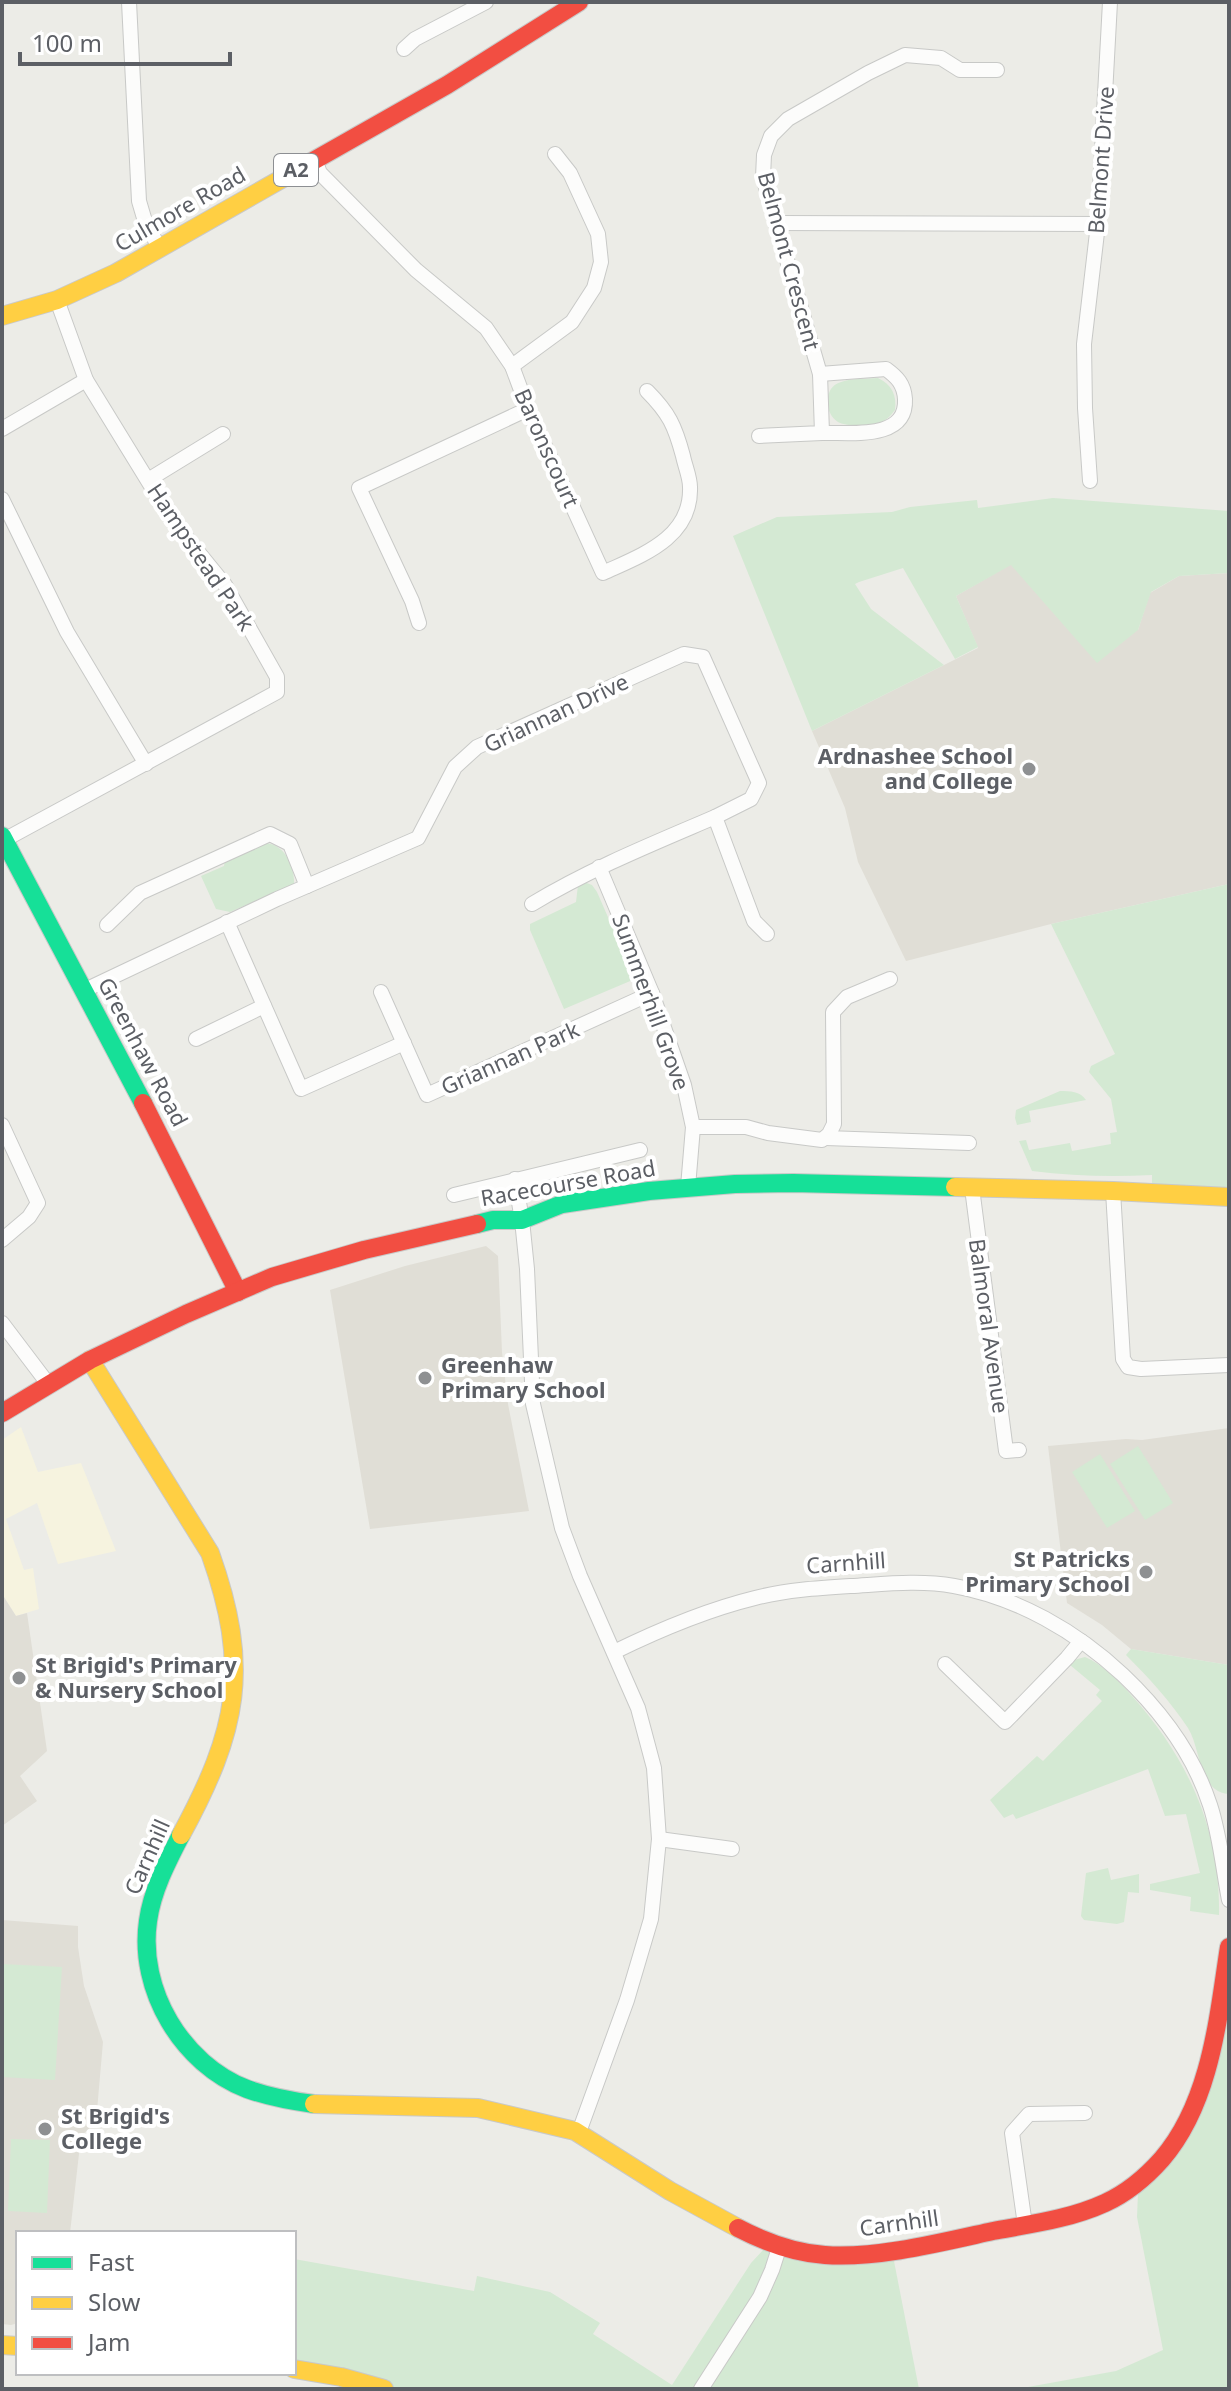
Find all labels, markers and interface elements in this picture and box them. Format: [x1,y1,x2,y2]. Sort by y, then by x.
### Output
scale bar [20,16,230,66]
text: 100 m [32,26,102,59]
street label: Belmont Drive [1080,85,1120,235]
road number: A2 [274,154,318,186]
street label: Culmore Road [108,158,251,258]
street label: Belmont Crescent [752,168,828,353]
street label: Baronscourt [508,383,588,512]
street label: Hampstead Park [141,477,262,636]
street label: Griannan Drive [478,665,633,759]
place label: Ardnashee School and College [818,740,1013,795]
marker: Ardnashee School and College [1020,760,1038,778]
street label: Summerhill Grove [606,909,698,1094]
street label: Greenhaw Road [92,972,196,1131]
street label: Griannan Park [436,1013,584,1101]
street label: Racecourse Road [478,1152,658,1212]
street label: Balmoral Avenue [963,1237,1017,1415]
place label: Greenhaw Primary School [441,1349,606,1404]
marker: Greenhaw Primary School [416,1369,434,1387]
place label: St Patricks Primary School [965,1543,1130,1598]
street label: Carnhill [805,1544,887,1580]
marker: St Patricks Primary School [1137,1563,1155,1581]
place label: St Brigid's Primary & Nursery School [35,1649,237,1704]
marker: St Brigid's Primary & Nursery School [10,1669,28,1687]
street label: Carnhill [116,1814,176,1899]
place label: St Brigid's College [61,2100,170,2155]
marker: St Brigid's College [36,2120,54,2138]
street label: Carnhill [857,2202,940,2242]
legend [16,2231,296,2375]
text: Fast [88,2245,134,2278]
text: Slow [88,2285,140,2318]
text: Jam [86,2325,130,2358]

